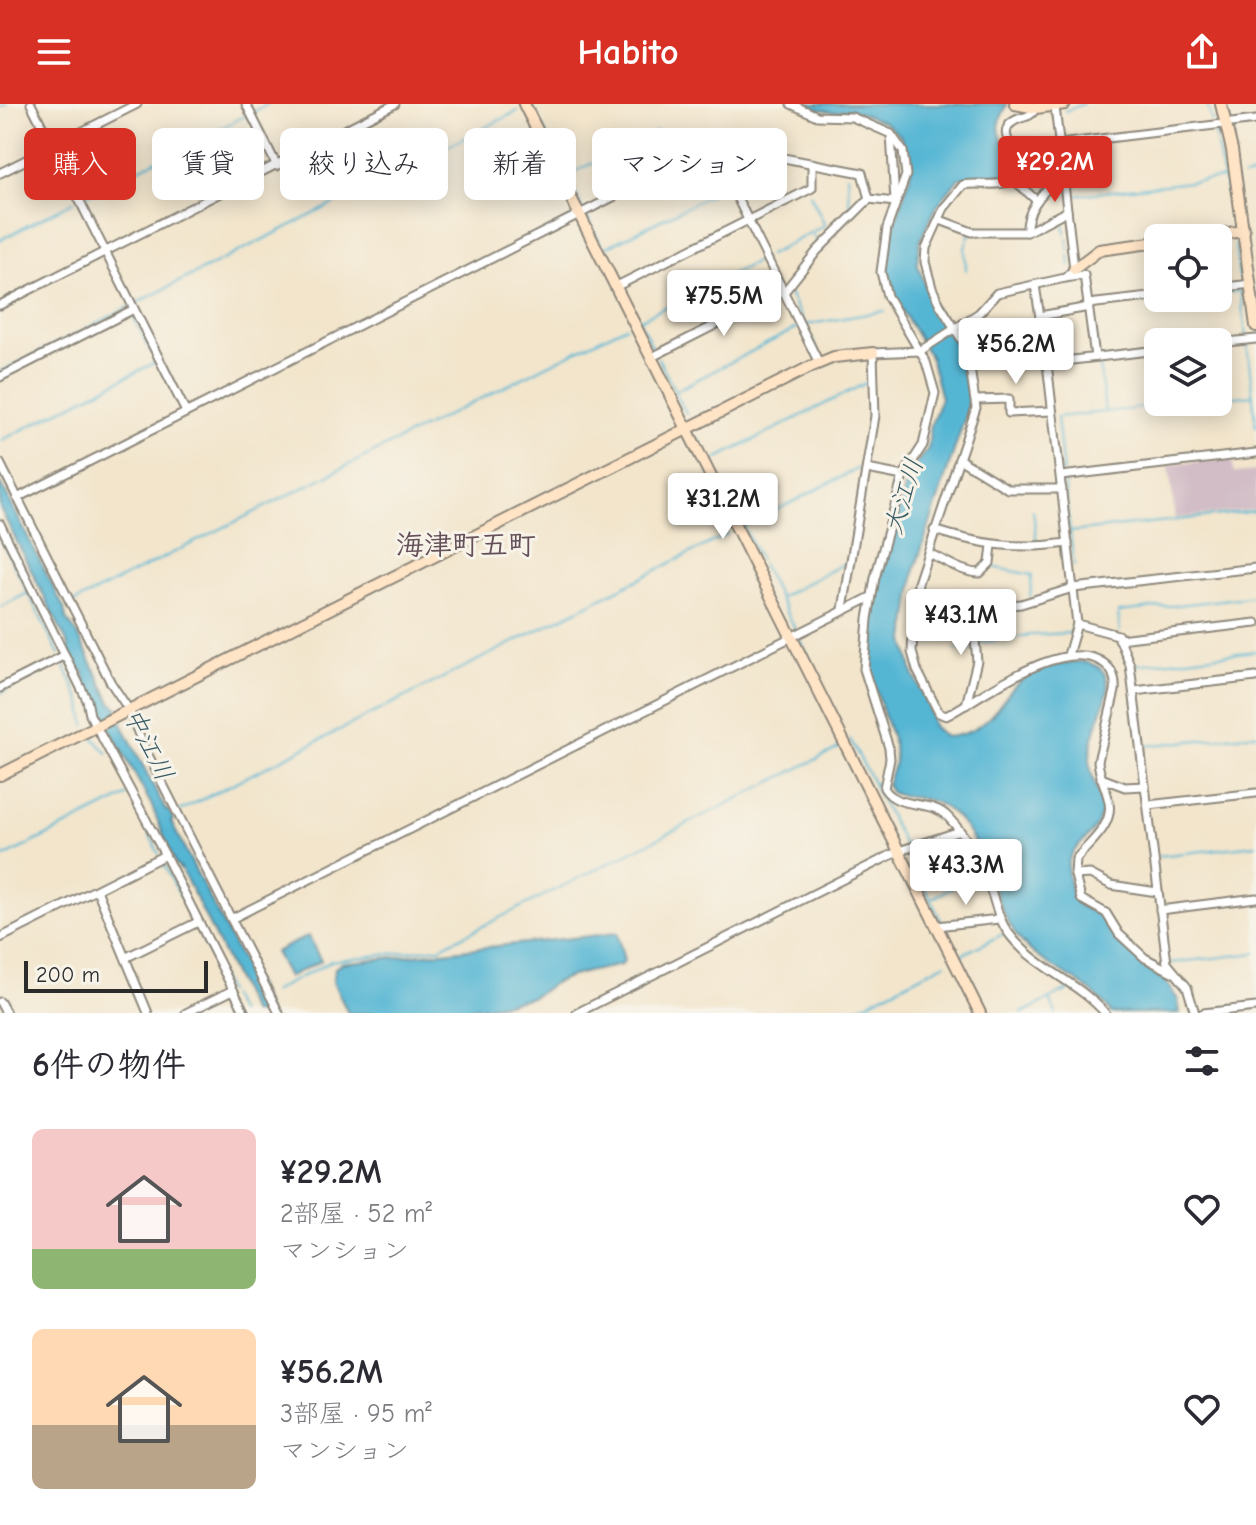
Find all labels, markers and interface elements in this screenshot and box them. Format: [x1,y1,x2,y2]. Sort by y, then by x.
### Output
icon: menu [32,30,76,74]
icon: share [1180,30,1224,74]
text: Habito [577,32,679,73]
chip: 購入 [24,128,136,200]
chip: 賃貸 [152,128,264,200]
chip: 絞り込み [280,128,448,200]
chip: 新着 [464,128,576,200]
chip: マンション [592,128,787,200]
pin: ¥29.2M [990,136,1120,204]
text: ¥29.2M [1016,147,1094,177]
map controls [1144,224,1232,416]
button: locate [1144,224,1232,312]
pin: ¥75.5M [659,270,789,338]
text: ¥75.5M [685,281,763,311]
pin: ¥56.2M [951,318,1081,386]
button: layers [1144,328,1232,416]
text: ¥56.2M [977,329,1055,359]
water label: 大江川 [878,455,930,538]
pin: ¥31.2M [658,473,788,541]
text: ¥31.2M [686,484,760,514]
district label: 海津町五町 [396,529,536,561]
pin: ¥43.1M [896,589,1026,657]
text: ¥43.1M [924,600,998,630]
water label: 中江川 [117,703,179,786]
pin: ¥43.3M [901,839,1031,907]
text: ¥43.3M [928,850,1004,880]
scale bar [24,957,208,993]
text: 200 m [36,962,100,988]
icon: filters [1180,1039,1224,1083]
text: 6件の物件 [32,1045,186,1085]
text: ¥29.2M [280,1152,382,1192]
icon: home [96,1161,192,1257]
icon: heart [1180,1187,1224,1231]
text: 2部屋 · 52 m² [280,1199,432,1229]
text: マンション [280,1236,409,1266]
text: ¥56.2M [280,1352,383,1392]
icon: home [96,1361,192,1457]
icon: heart [1180,1387,1224,1431]
text: 3部屋 · 95 m² [280,1399,432,1429]
text: マンション [280,1436,409,1466]

